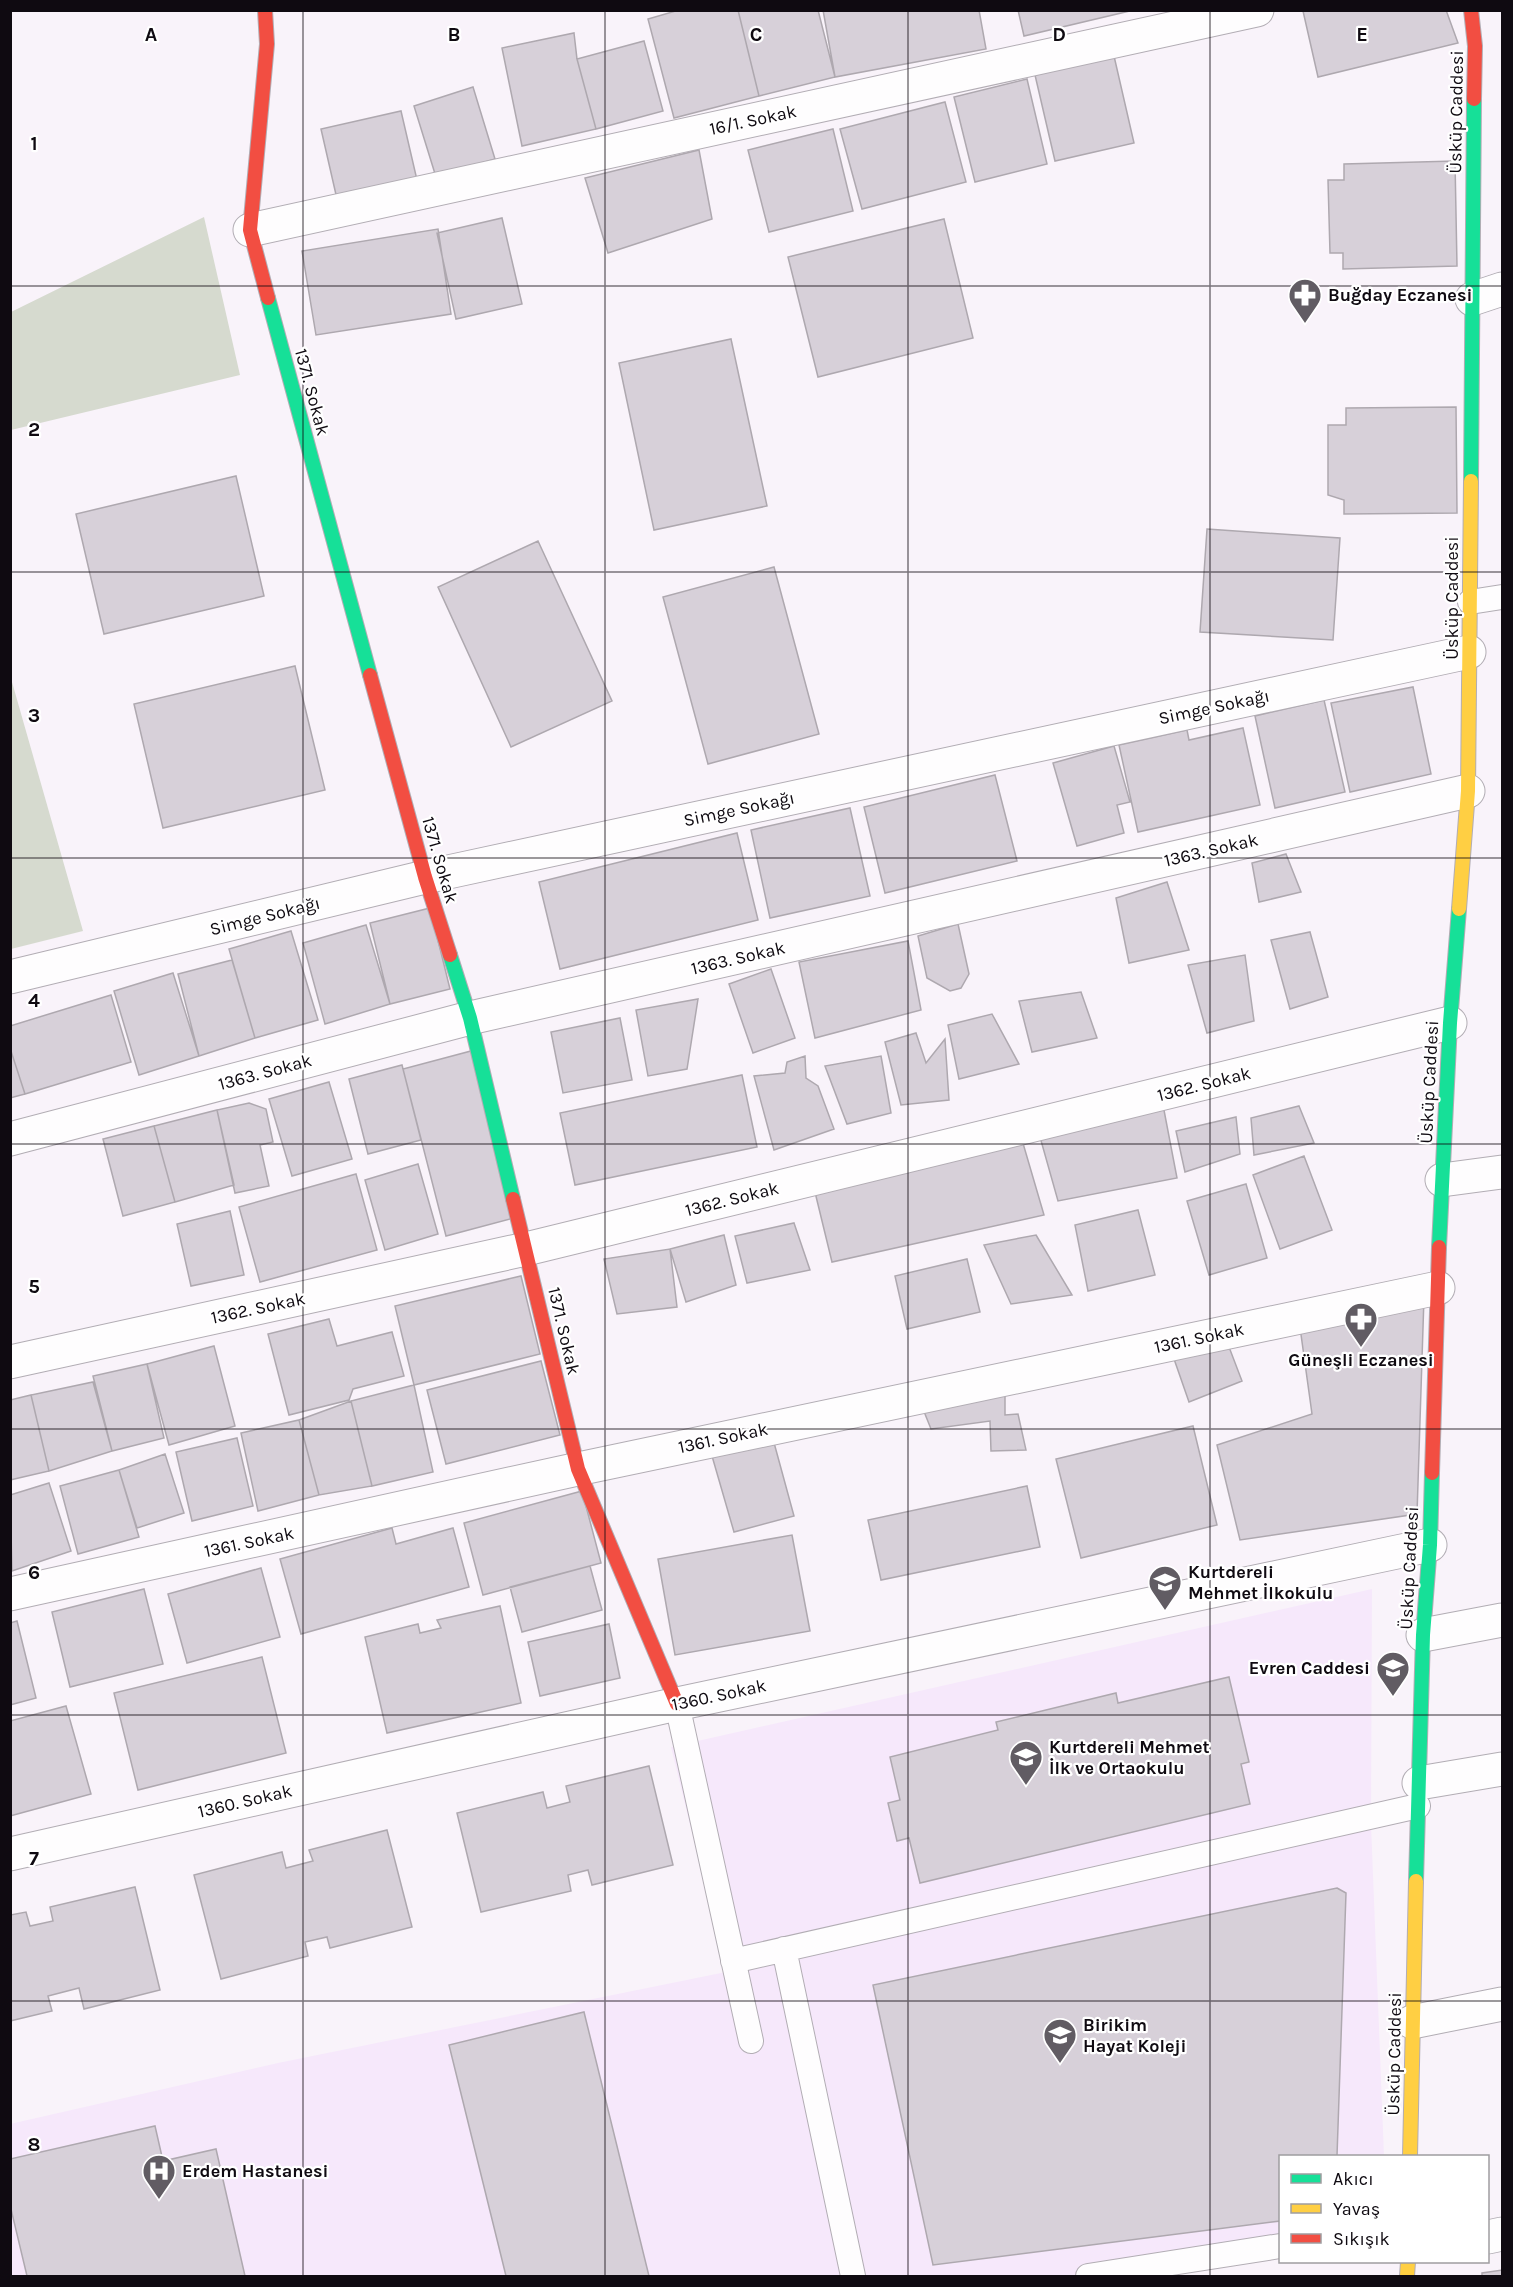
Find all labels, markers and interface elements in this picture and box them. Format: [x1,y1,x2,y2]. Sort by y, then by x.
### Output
text: A [145,23,158,46]
text: B [448,23,460,46]
text: C [750,23,762,46]
text: D [1052,23,1066,46]
text: E [1356,23,1368,46]
street label: Üsküp Caddesi [1444,50,1468,174]
street label: 16/1. Sokak [707,100,799,140]
text: 1 [30,132,38,155]
pharmacy icon: Buğday Eczanesi [1287,277,1323,324]
place label: Buğday Eczanesi [1328,284,1472,306]
street label: 1371. Sokak [290,346,334,438]
text: 2 [28,418,40,441]
street label: Üsküp Caddesi [1441,536,1463,660]
street label: Simge Sokağı [1156,684,1272,730]
text: 3 [28,704,40,727]
street label: Simge Sokağı [681,786,797,832]
street label: 1371. Sokak [417,814,463,906]
street label: 1363. Sokak [1162,828,1260,872]
street label: Simge Sokağı [207,892,323,940]
street label: 1363. Sokak [689,936,787,980]
text: 4 [28,989,40,1012]
street label: Üsküp Caddesi [1415,1020,1443,1144]
street label: 1363. Sokak [216,1049,314,1095]
street label: 1362. Sokak [1155,1062,1253,1106]
street label: 1362. Sokak [683,1177,781,1221]
text: 5 [28,1275,40,1298]
street label: 1371. Sokak [543,1285,585,1377]
street label: 1362. Sokak [209,1287,307,1329]
pharmacy icon: Güneşli Eczanesi [1343,1301,1379,1348]
street label: 1361. Sokak [1152,1318,1246,1358]
place label: Güneşli Eczanesi [1288,1349,1434,1371]
street label: 1361. Sokak [676,1418,770,1458]
street label: Üsküp Caddesi [1395,1506,1423,1630]
street label: 1361. Sokak [202,1522,296,1562]
text: 6 [28,1561,40,1584]
place label: Kurtdereli Mehmet İlkokulu [1188,1561,1333,1604]
school or university icon: Kurtdereli Mehmet İlkokulu [1147,1564,1183,1611]
school or university icon: Evren Caddesi [1375,1650,1411,1697]
place label: Evren Caddesi [1249,1657,1370,1679]
street label: 1360. Sokak [670,1674,768,1716]
place label: Kurtdereli Mehmet İlk ve Ortaokulu [1049,1736,1210,1779]
school or university icon: Kurtdereli Mehmet İlk ve Ortaokulu [1008,1739,1044,1786]
street label: 1360. Sokak [196,1779,294,1823]
text: 7 [29,1847,39,1870]
street label: Üsküp Caddesi [1382,1992,1406,2116]
place label: Birikim Hayat Koleji [1083,2014,1186,2057]
school or university icon: Birikim Hayat Koleji [1042,2017,1078,2064]
text: 8 [28,2133,40,2156]
hospital icon: Erdem Hastanesi [141,2153,177,2200]
legend [1279,2155,1489,2263]
place label: Erdem Hastanesi [182,2160,328,2182]
text: Akıcı [1333,2168,1374,2190]
text: Yavaş [1333,2198,1380,2220]
text: Sıkışık [1333,2228,1390,2250]

